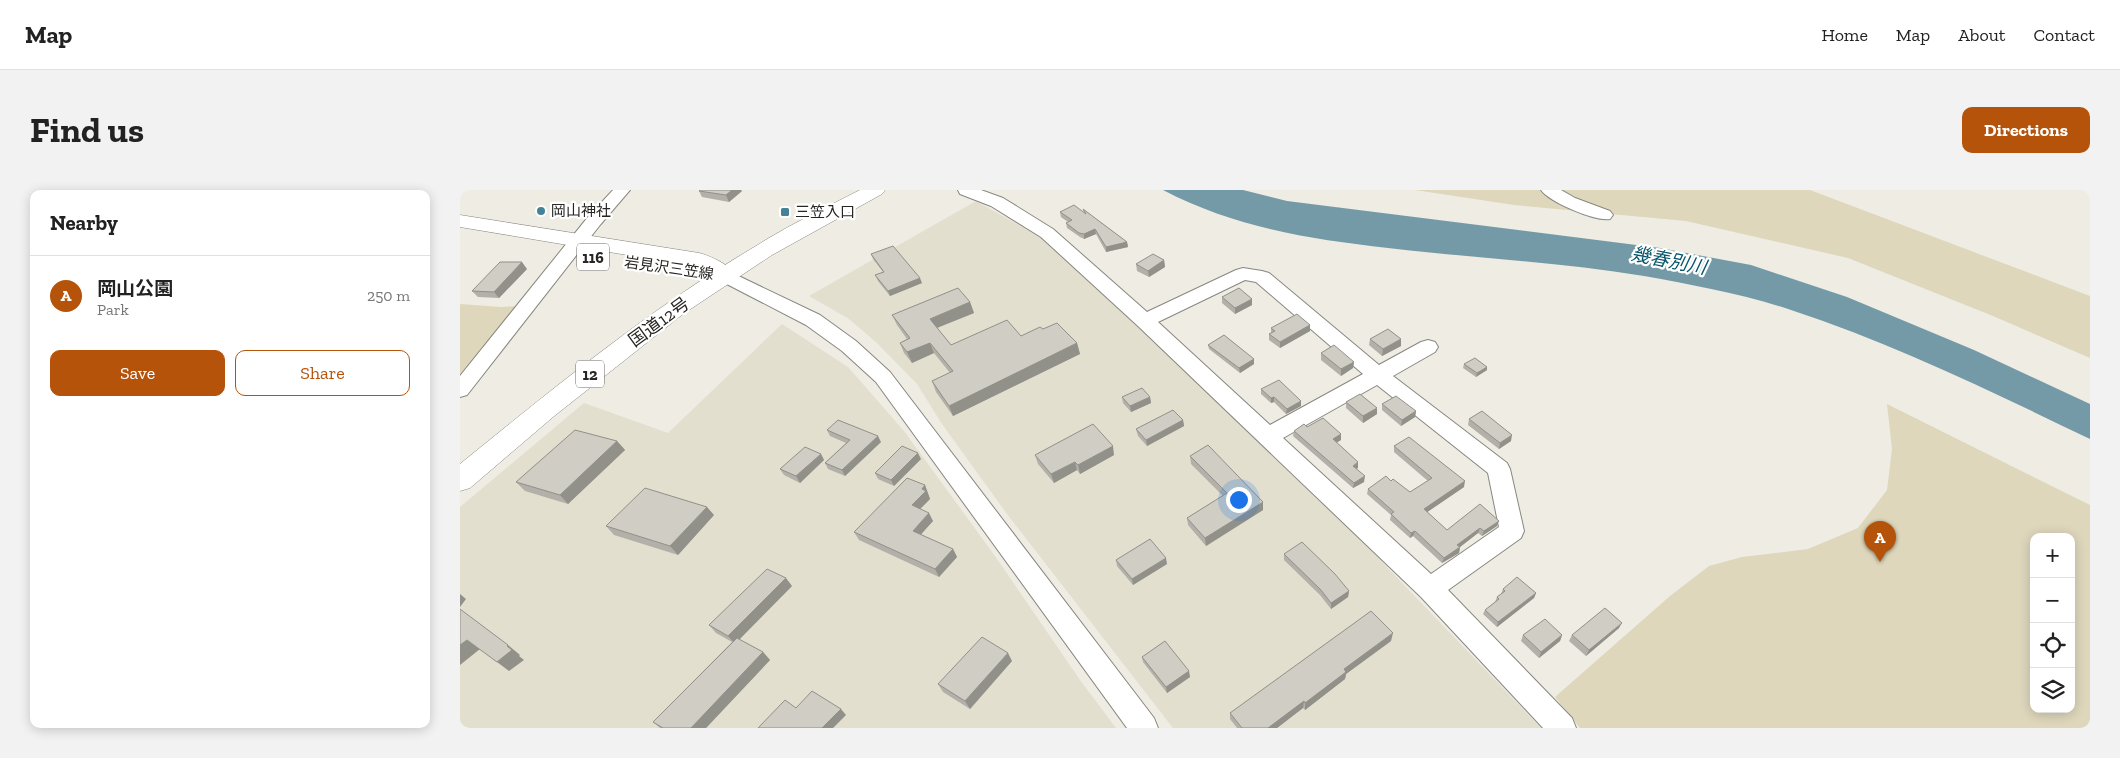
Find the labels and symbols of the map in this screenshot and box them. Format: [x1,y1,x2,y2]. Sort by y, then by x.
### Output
place label: 岡山神社 [551,202,611,220]
place label: 三笠入口 [795,203,855,221]
marker: 岡山神社 [535,205,547,217]
marker: 三笠入口 [779,206,791,218]
water label: 幾春別川 [1629,242,1710,279]
road number: 116 [577,244,609,270]
street label: 岩見沢三笠線 [623,253,715,283]
street label: 国道12号 [624,292,694,352]
road number: 12 [576,360,604,388]
your location [1226,487,1252,513]
pin: A [1864,521,1896,562]

